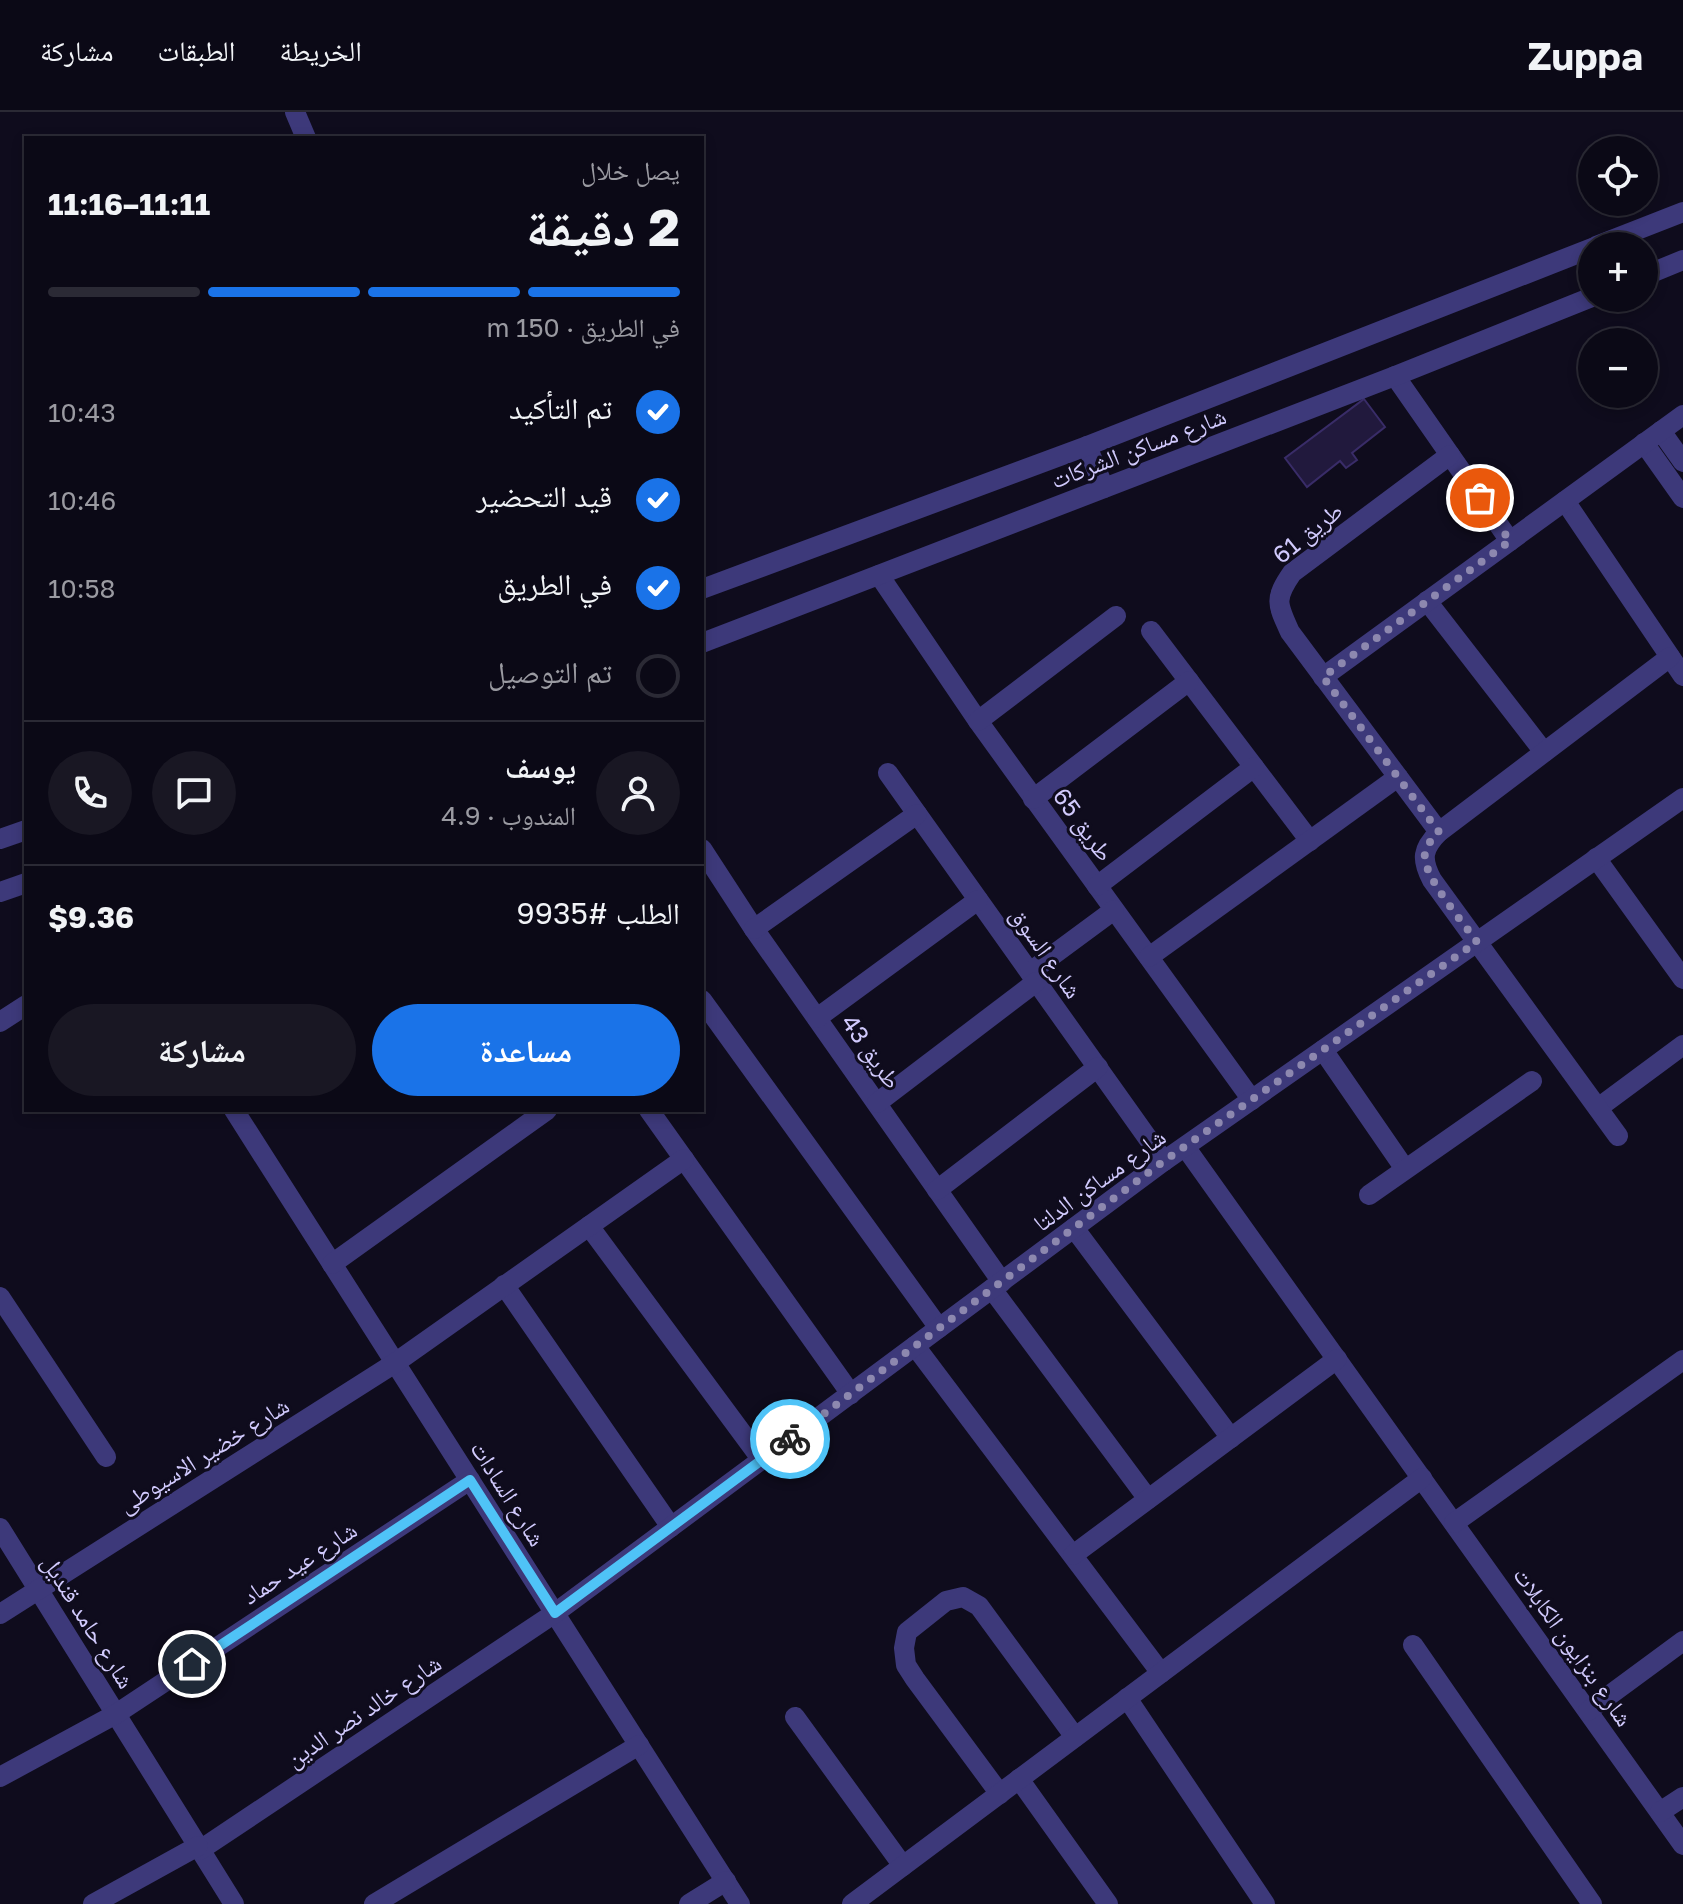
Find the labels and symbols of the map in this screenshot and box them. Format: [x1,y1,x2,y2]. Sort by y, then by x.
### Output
street label: شارع مساكن الشركات [1046,400,1231,496]
pin [1446,464,1514,532]
street label: طريق 61 [1266,495,1348,570]
street label: طريق 65 [1047,782,1120,867]
street label: شارع السوق [1003,901,1089,1005]
street label: طريق 43 [835,1008,908,1094]
street label: شارع مساكن الدلتا [1027,1121,1172,1238]
street label: شارع خضير الاسيوطى [112,1390,295,1520]
courier [750,1399,830,1479]
street label: شارع السادات [464,1435,553,1552]
street label: شارع عيد حماد [236,1514,363,1611]
street label: شارع حامد قنديل [35,1549,142,1694]
street label: شارع بنزايون الكابلات [1507,1561,1640,1732]
pin [158,1630,226,1698]
street label: شارع خالد نصر الدين [280,1647,447,1774]

